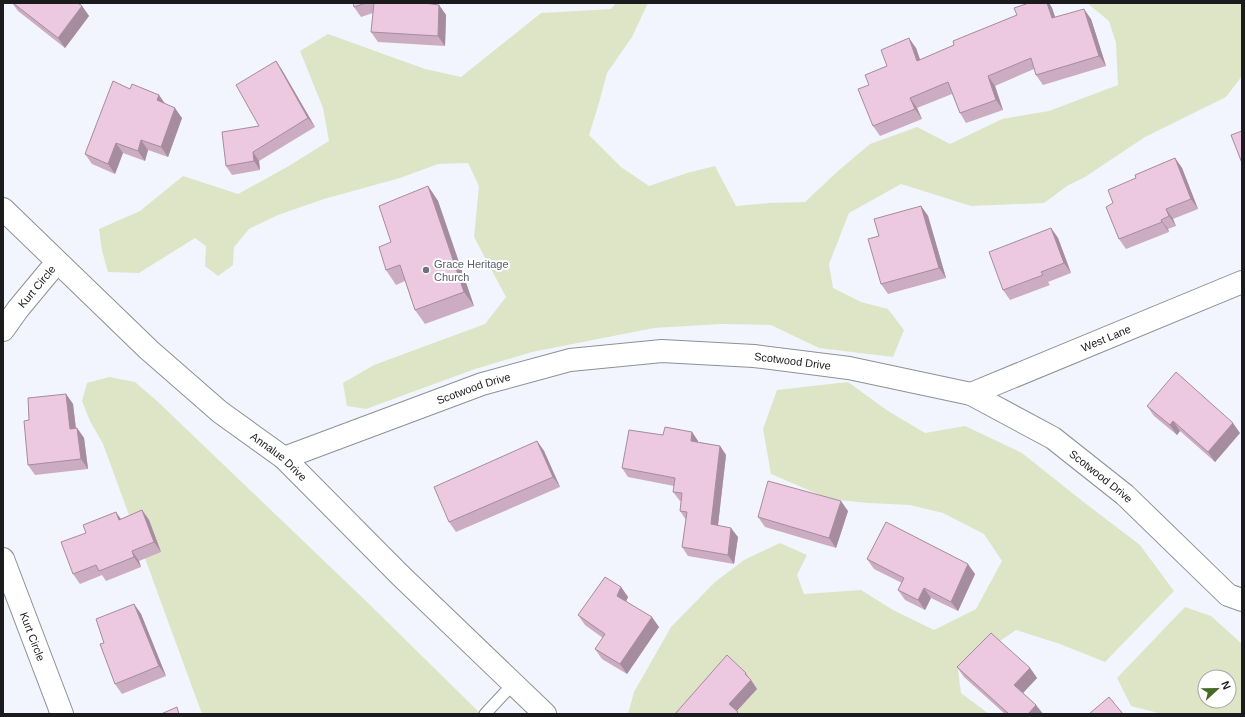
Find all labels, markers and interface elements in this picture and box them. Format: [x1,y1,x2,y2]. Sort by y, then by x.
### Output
place label: Grace Heritage Church [434,258,509,283]
street label: Kurt Circle [16,263,58,310]
marker: Grace Heritage Church [421,265,431,275]
street label: West Lane [1079,323,1132,354]
street label: Scotwood Drive [754,350,832,372]
street label: Scotwood Drive [435,371,512,406]
street label: Annalue Drive [248,430,309,483]
street label: Scotwood Drive [1067,447,1135,505]
street label: Kurt Circle [18,610,47,663]
north arrow [1197,669,1237,709]
text: N [1219,679,1233,691]

